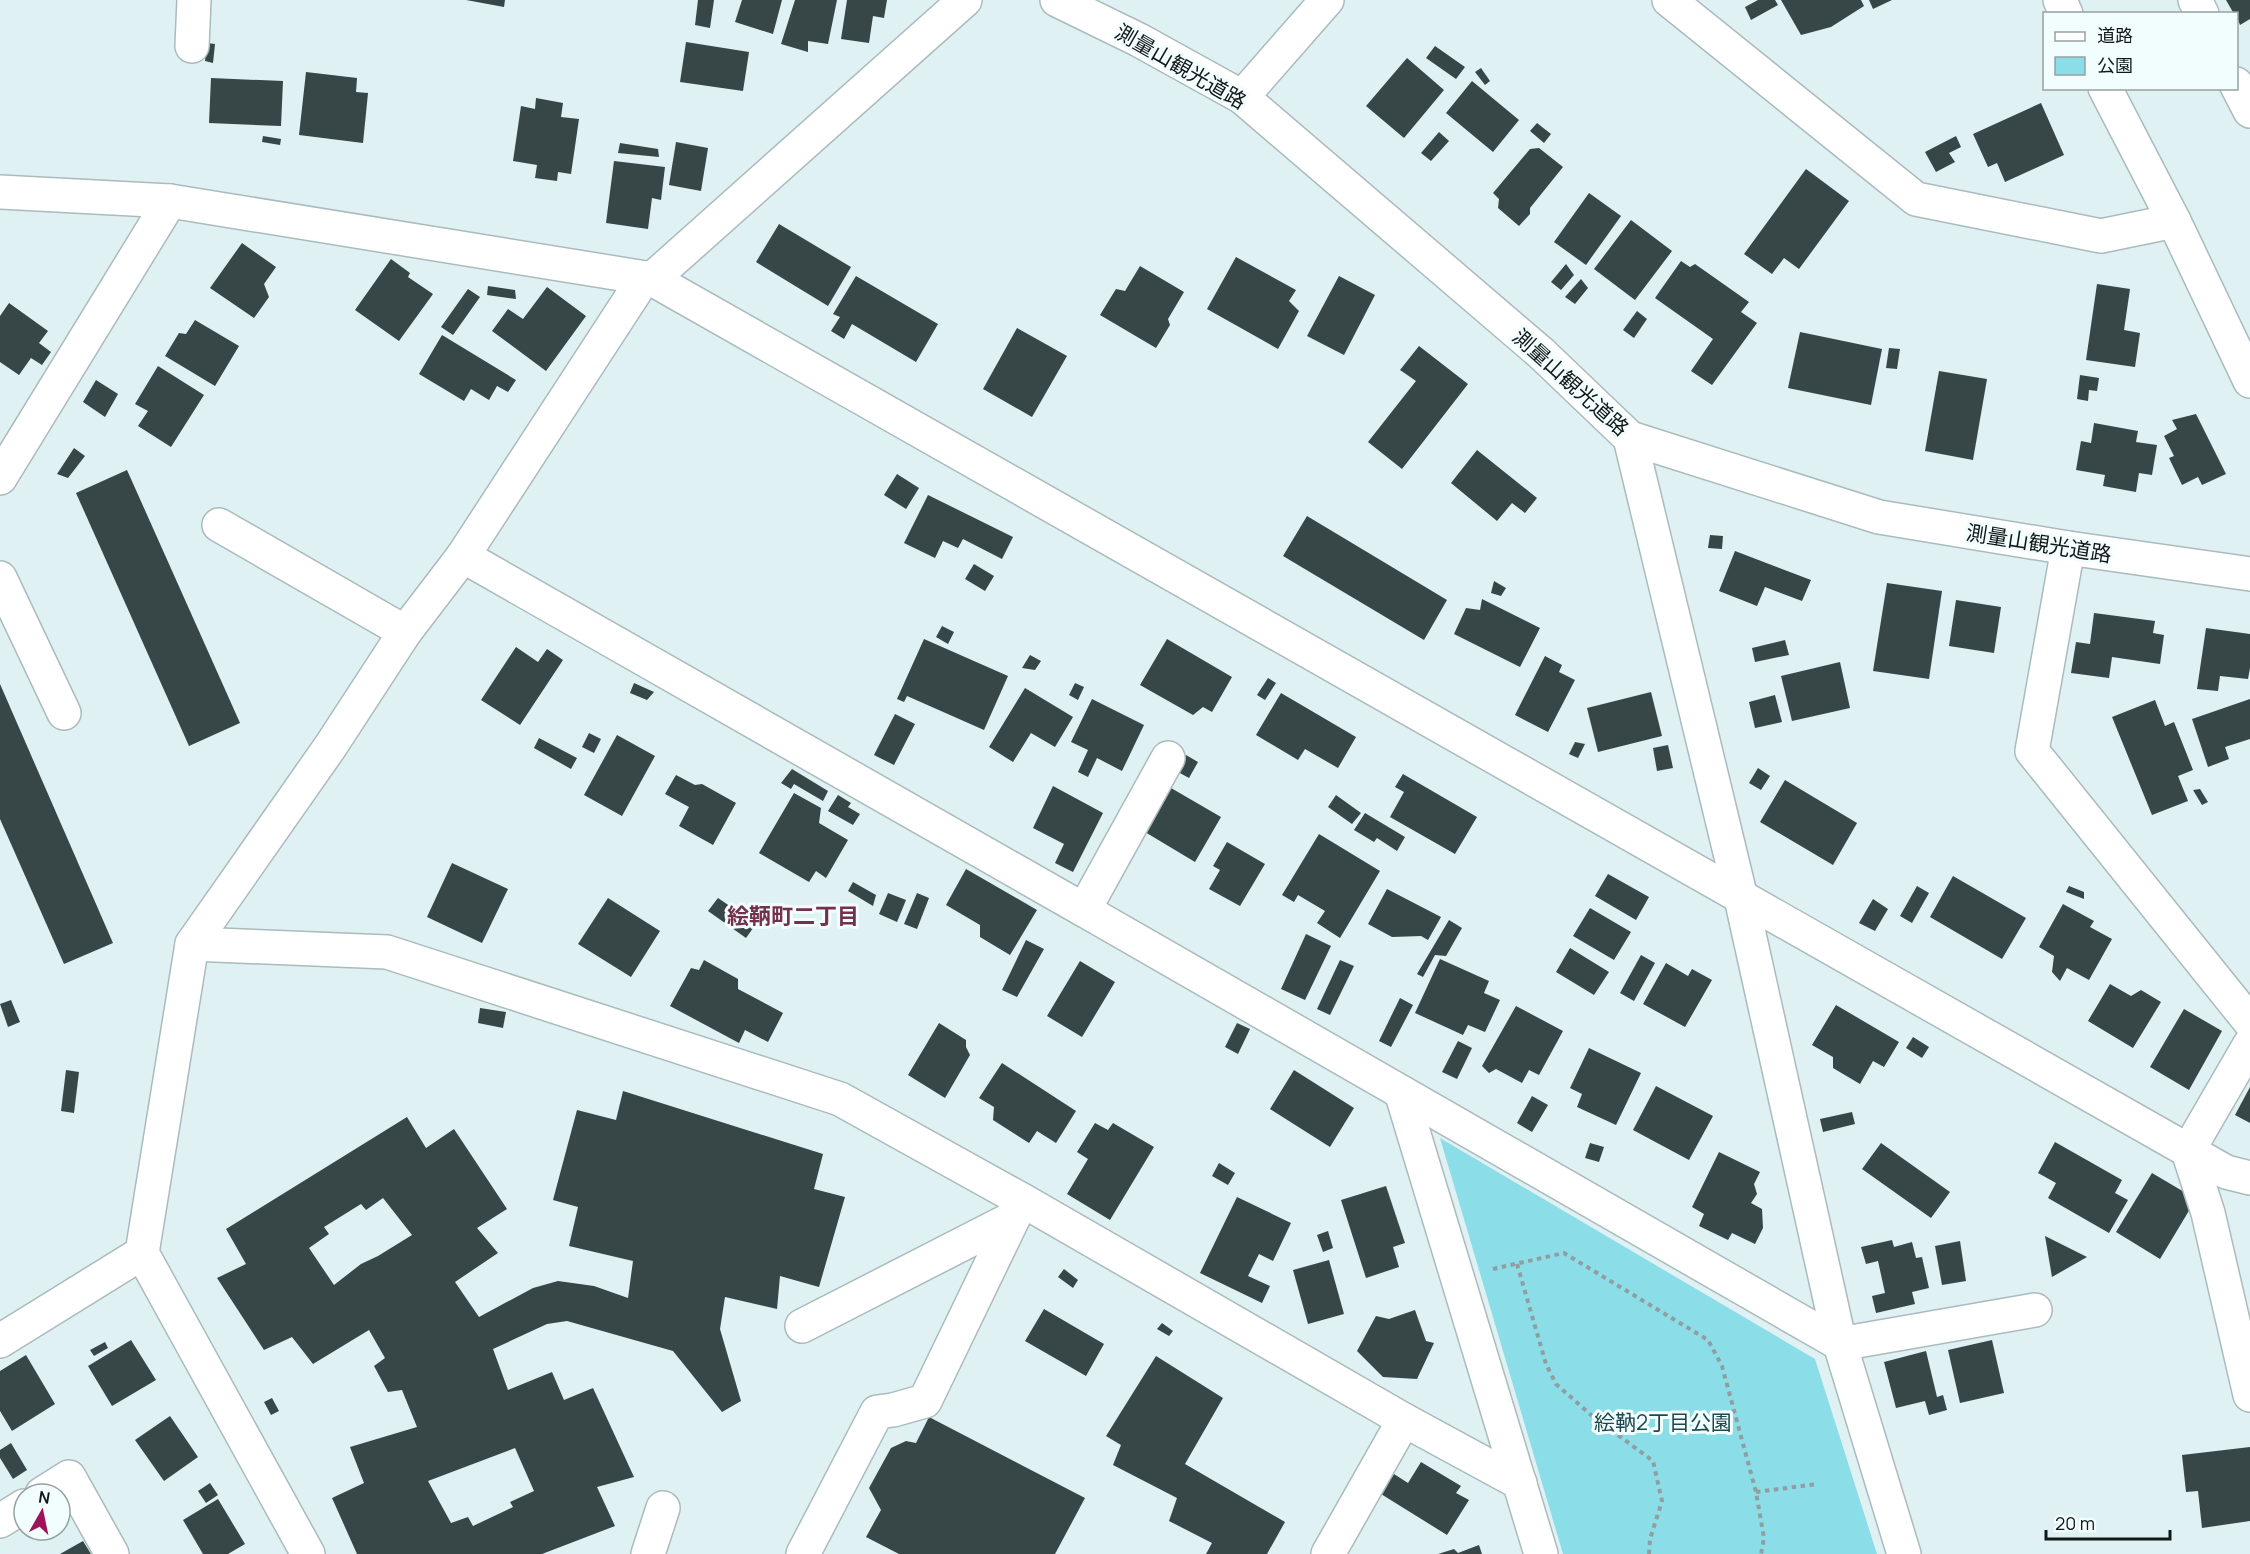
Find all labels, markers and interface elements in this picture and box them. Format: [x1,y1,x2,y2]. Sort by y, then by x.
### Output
legend [2043,12,2238,90]
street label: 測量山観光道路 [1110,17,1252,115]
text: 道路 [2097,23,2133,47]
text: 公園 [2097,53,2133,77]
street label: 測量山観光道路 [1507,322,1635,442]
street label: 測量山観光道路 [1964,518,2114,568]
district label: 絵鞆町二丁目 [727,901,859,931]
park label: 絵靹2丁目公園 [1594,1408,1732,1436]
north arrow [12,1482,72,1542]
text: N [37,1485,52,1509]
scale bar [2046,1503,2170,1541]
text: 20 m [2055,1511,2095,1535]

